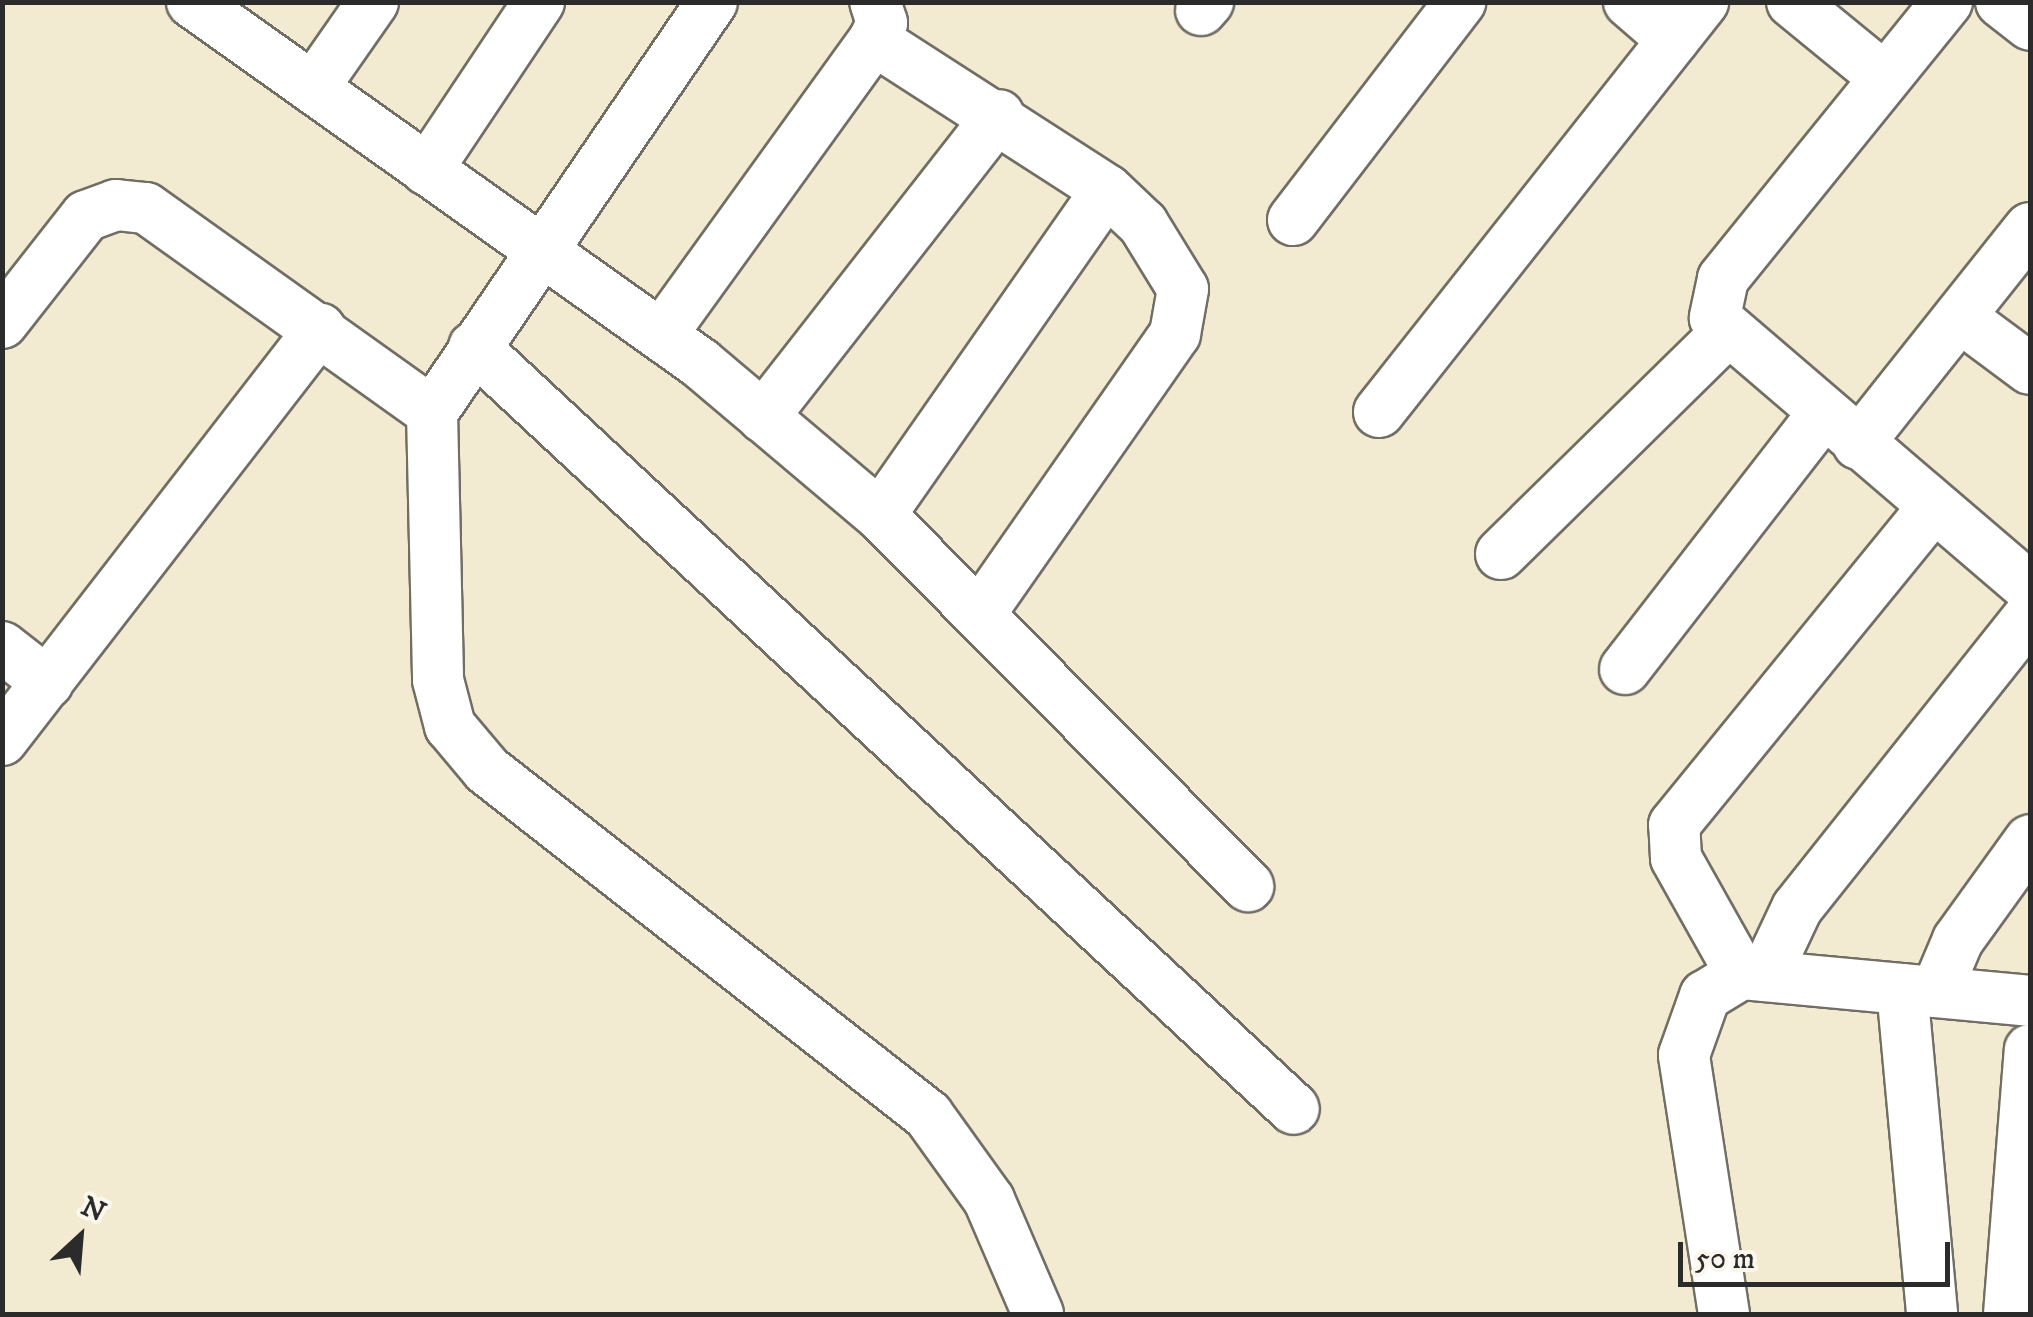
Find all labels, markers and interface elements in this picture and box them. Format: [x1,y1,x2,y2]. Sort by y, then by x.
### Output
north arrow [30,1187,130,1287]
text: N [75,1189,111,1230]
scale bar [1683,1222,1956,1284]
text: 50 m [1695,1241,1755,1278]

